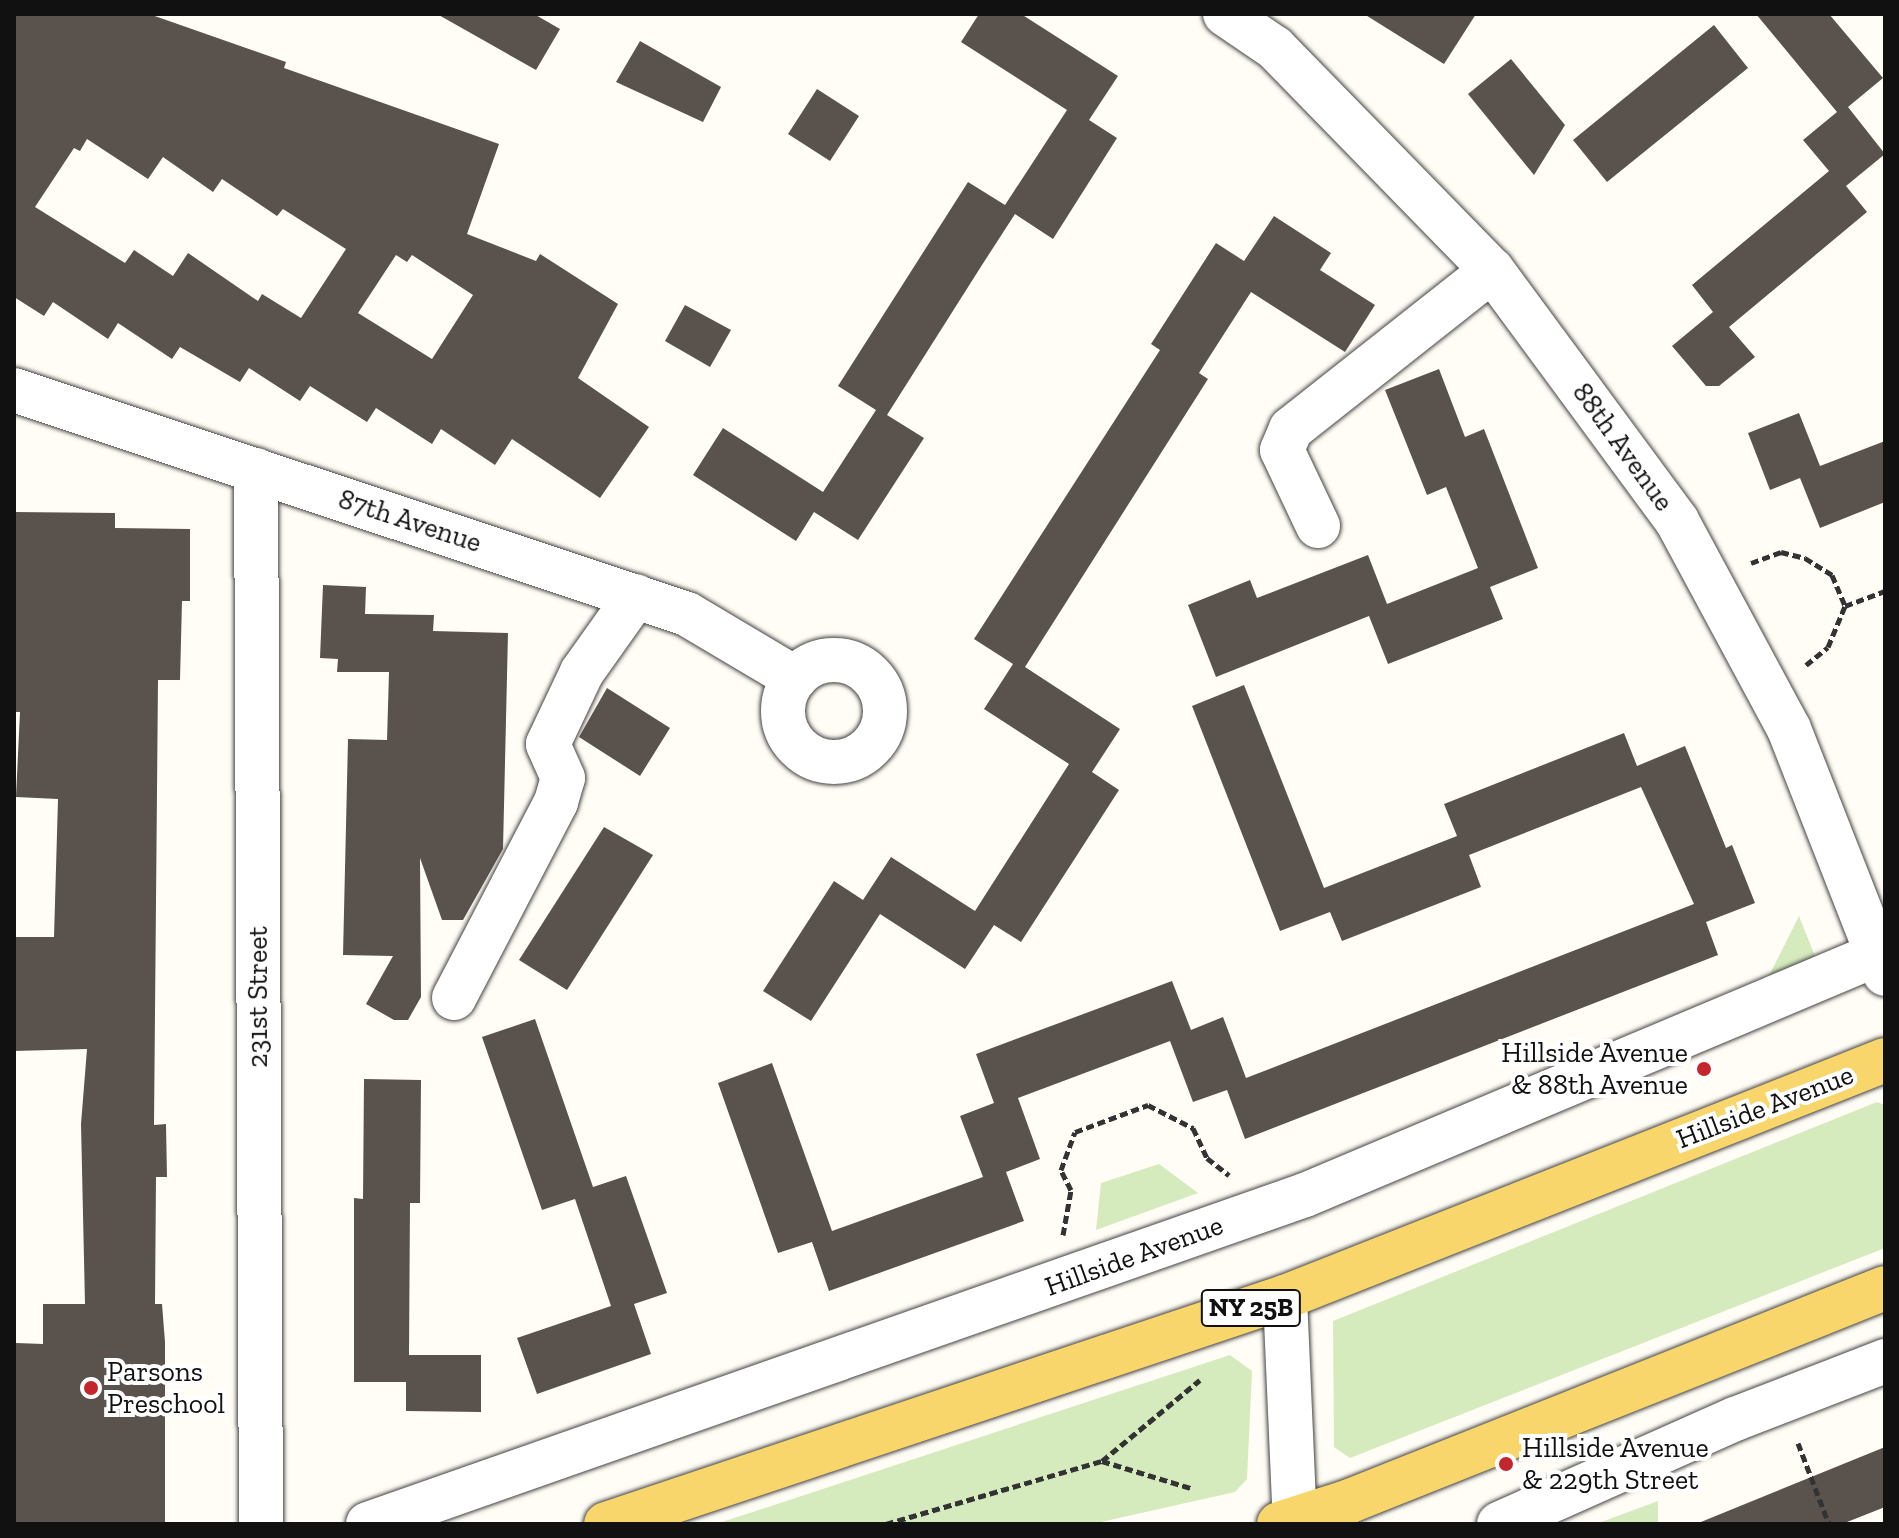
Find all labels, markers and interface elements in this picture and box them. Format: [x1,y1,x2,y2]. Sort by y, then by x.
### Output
street label: 88th Avenue [1565,376,1681,518]
street label: 87th Avenue [334,482,486,560]
street label: 231st Street [241,926,275,1068]
place label: Hillside Avenue & 88th Avenue [1500,1036,1688,1102]
street label: Hillside Avenue [1671,1058,1859,1156]
marker: Hillside Avenue & 88th Avenue [1695,1060,1713,1078]
street label: Hillside Avenue [1040,1208,1228,1304]
road number: NY 25B [1199,1286,1303,1330]
place label: Parsons Preschool [107,1355,225,1421]
marker: Parsons Preschool [82,1379,100,1397]
place label: Hillside Avenue & 229th Street [1522,1431,1710,1497]
marker: Hillside Avenue & 229th Street [1497,1455,1515,1473]

